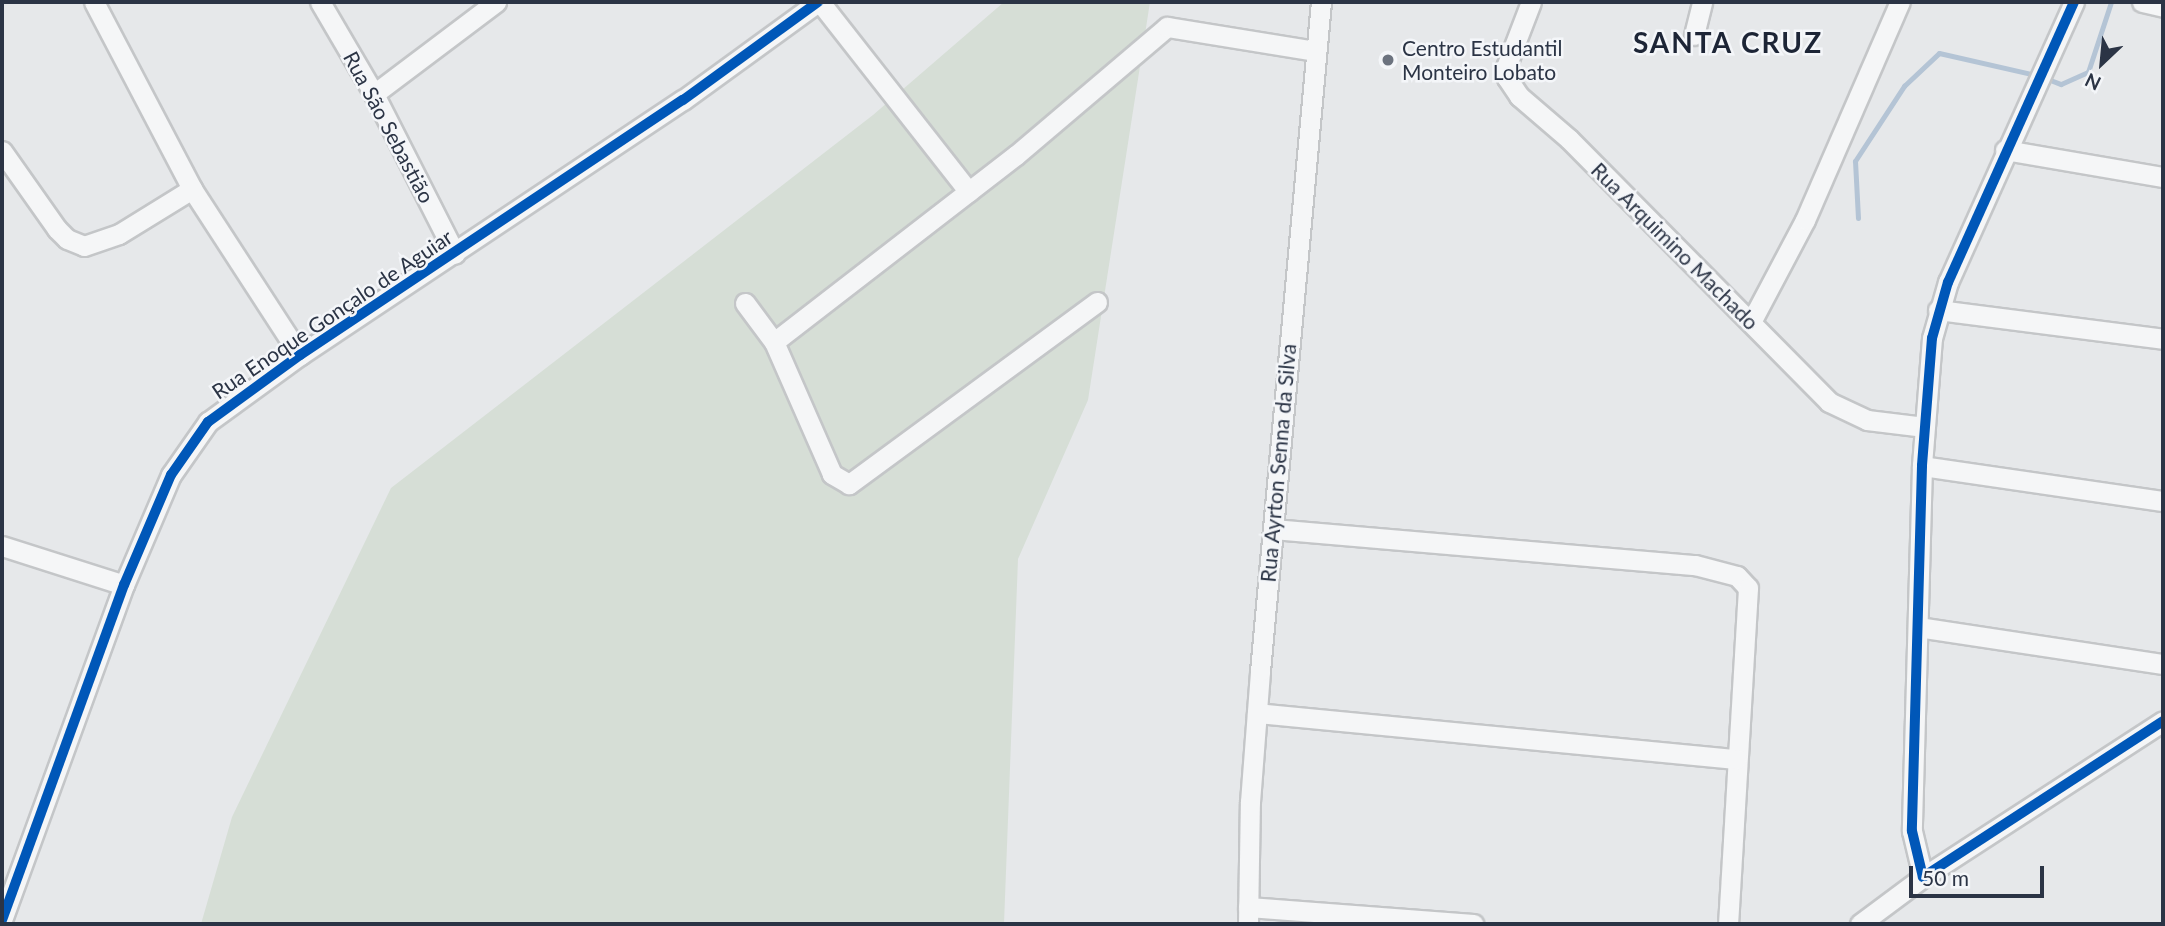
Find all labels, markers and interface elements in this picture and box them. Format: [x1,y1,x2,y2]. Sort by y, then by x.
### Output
district label: SANTA CRUZ [1634,25,1822,59]
north arrow [2067,28,2137,98]
place label: Centro Estudantil Monteiro Lobato [1402,35,1562,85]
street label: Rua São Sebastião [338,47,440,207]
marker: Centro Estudantil Monteiro Lobato [1380,52,1396,68]
text: N [2081,69,2104,96]
street label: Rua Arquimino Machado [1586,157,1764,335]
street label: Rua Enoque Gonçalo de Aguiar [207,224,457,404]
street label: Rua Ayrton Senna da Silva [1255,342,1301,584]
scale bar [1913,852,2048,896]
text: 50 m [1922,865,1969,890]

